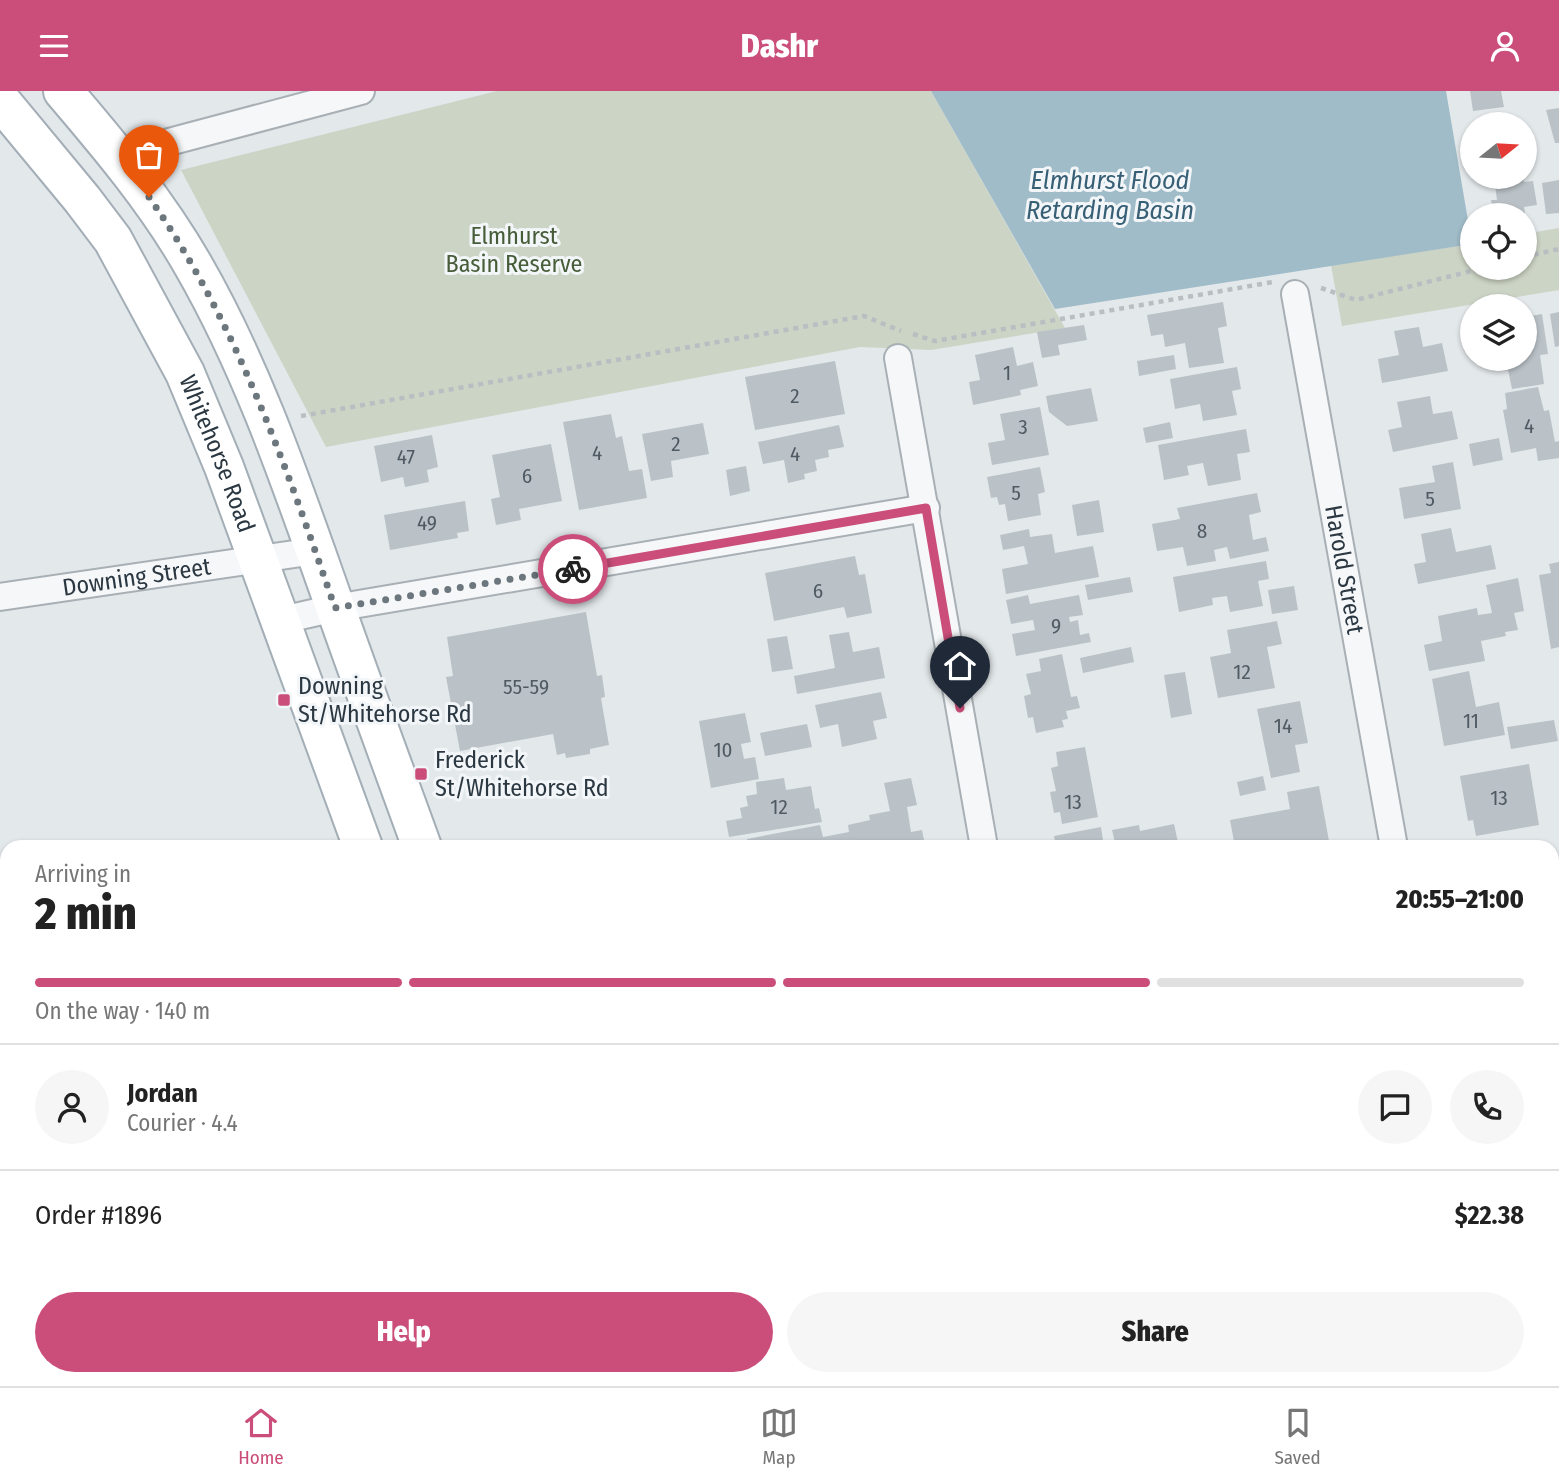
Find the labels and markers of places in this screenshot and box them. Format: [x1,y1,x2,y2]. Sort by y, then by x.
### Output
pin [119,125,179,197]
pin [930,636,990,708]
place label: Downing St/Whitehorse Rd [298,672,472,728]
marker: Downing St/Whitehorse Rd [276,692,292,708]
place label: Frederick St/Whitehorse Rd [435,746,609,802]
marker: Frederick St/Whitehorse Rd [413,766,429,782]

